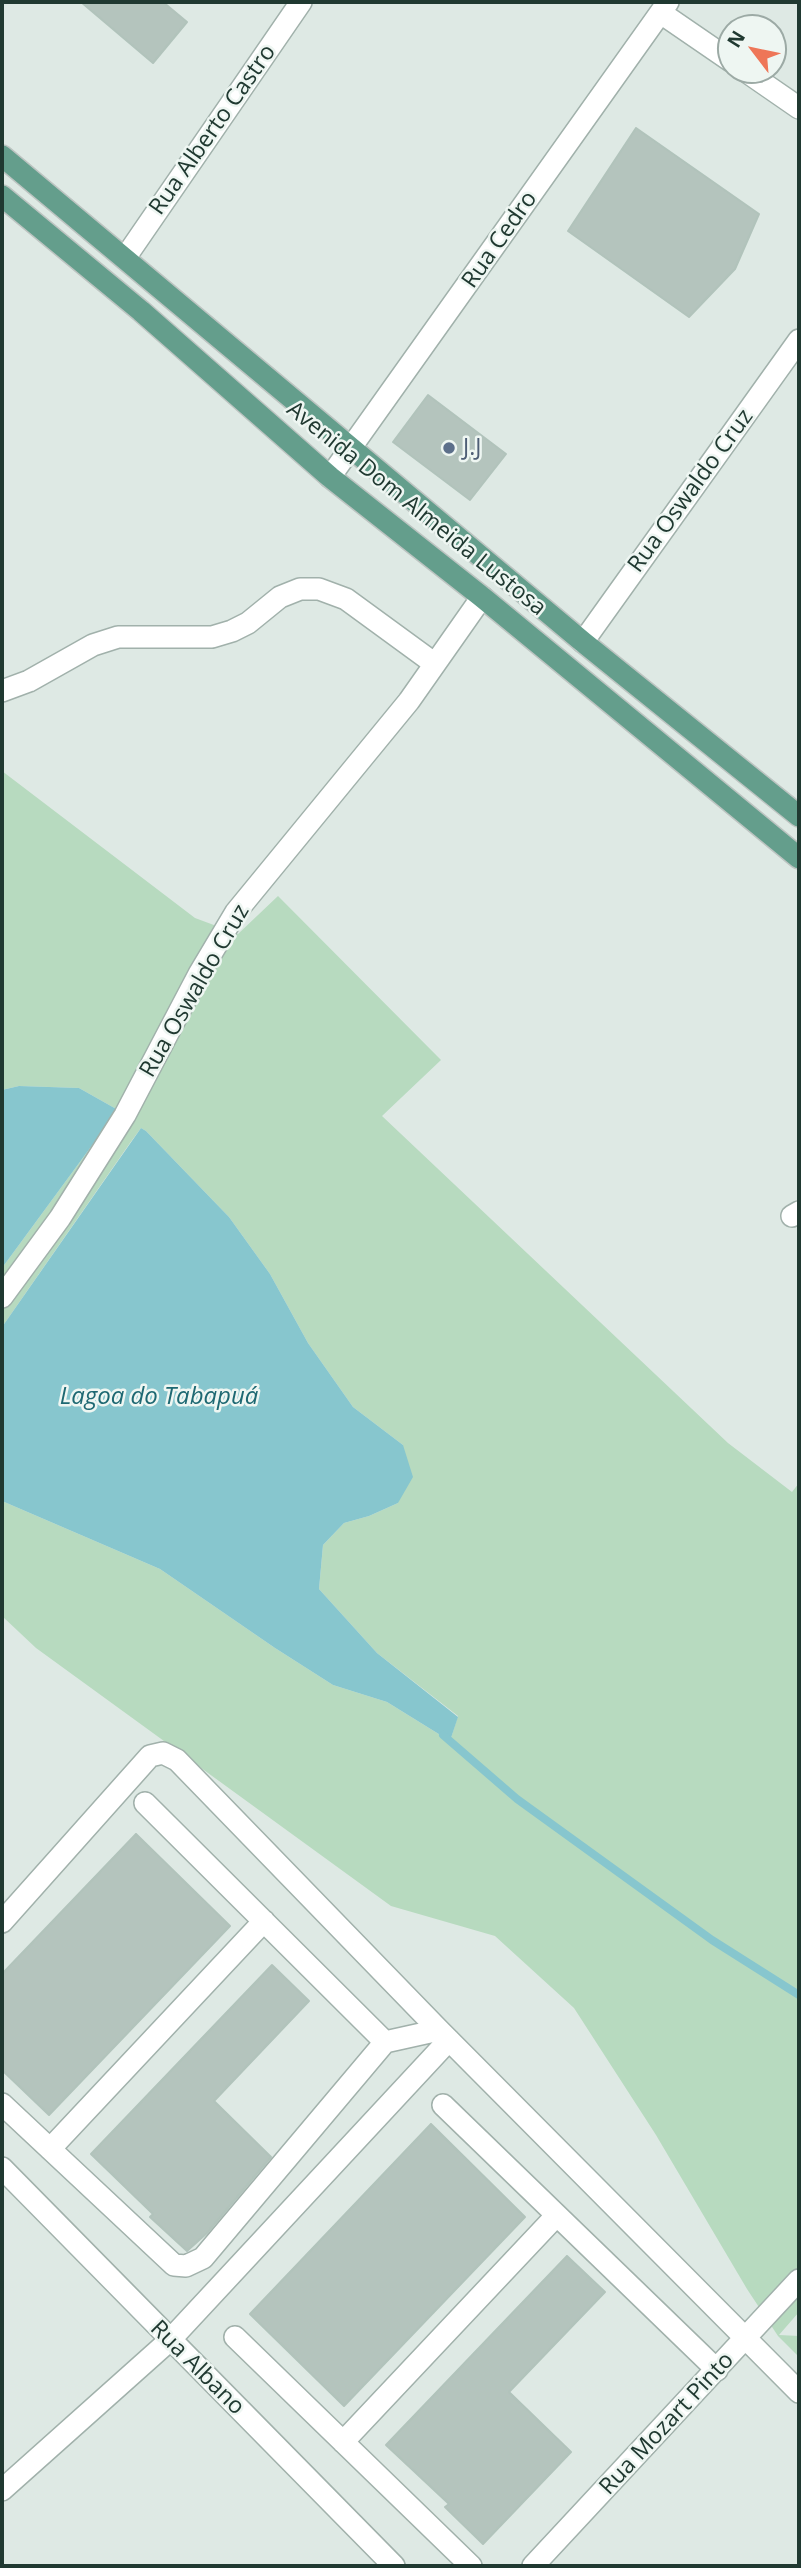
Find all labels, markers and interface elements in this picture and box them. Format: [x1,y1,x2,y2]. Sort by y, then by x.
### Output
north arrow [717,14,787,84]
text: N [721,25,751,52]
street label: Rua Alberto Castro [144,40,282,220]
street label: Rua Cedro [457,186,543,294]
street label: Avenida Dom Almeida Lustosa [281,396,551,622]
street label: Rua Oswaldo Cruz [623,404,759,578]
place label: J.J [463,434,481,462]
marker: J.J [441,440,457,456]
street label: Rua Oswaldo Cruz [134,900,256,1082]
water label: Lagoa do Tabapuá [60,1383,258,1411]
street label: Rua Albano [144,2315,250,2421]
street label: Rua Mozart Pinto [594,2347,740,2501]

